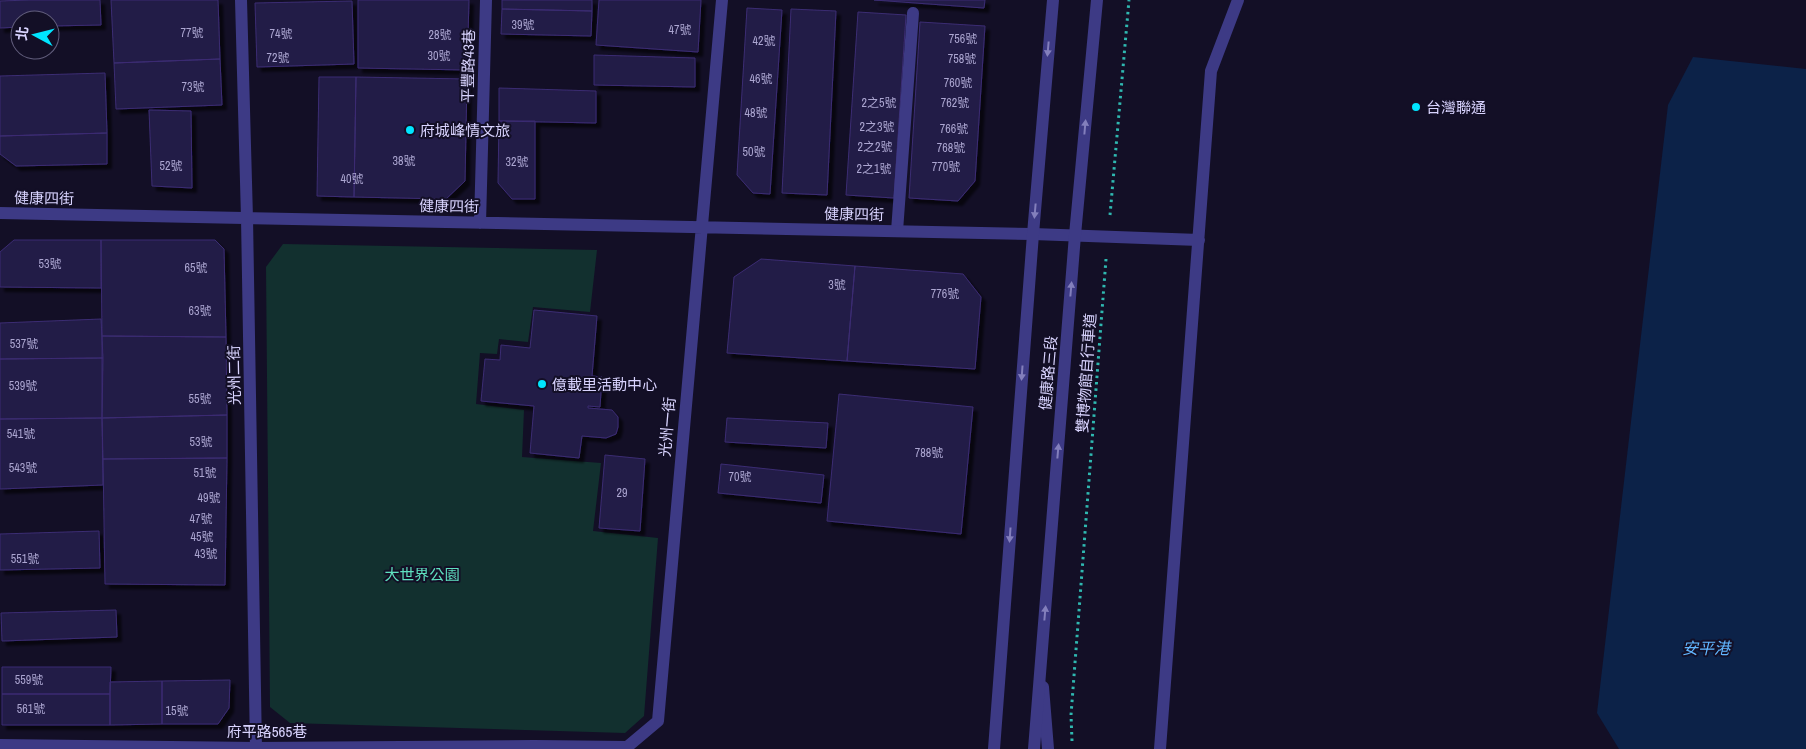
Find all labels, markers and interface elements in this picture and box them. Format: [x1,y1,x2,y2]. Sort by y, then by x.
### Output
north arrow [10,10,60,60]
house number: 39號 [512,17,534,33]
house number: 47號 [669,22,691,38]
text: 北 [12,25,32,41]
house number: 77號 [181,25,203,41]
house number: 74號 [270,26,292,42]
house number: 28號 [429,27,451,43]
street label: 平豐路43巷 [457,29,479,103]
house number: 756號 [949,31,977,47]
house number: 42號 [753,33,775,49]
one-way arrow [1044,41,1052,57]
house number: 30號 [428,48,450,64]
house number: 72號 [267,50,289,66]
house number: 758號 [948,51,976,67]
house number: 46號 [750,71,772,87]
house number: 760號 [944,75,972,91]
house number: 73號 [182,79,204,95]
house number: 2之5號 [862,95,896,111]
house number: 762號 [941,95,969,111]
place label: 台灣聯通 [1426,97,1486,118]
marker: 台灣聯通 [1410,101,1422,113]
house number: 48號 [745,105,767,121]
one-way arrow [1082,118,1090,134]
house number: 2之3號 [860,119,894,135]
place label: 府城峰情文旅 [420,120,510,141]
house number: 766號 [940,121,968,137]
marker: 府城峰情文旅 [404,124,416,136]
house number: 2之2號 [858,139,892,155]
house number: 768號 [937,140,965,156]
house number: 50號 [743,144,765,160]
house number: 38號 [393,153,415,169]
house number: 32號 [506,154,528,170]
house number: 52號 [160,158,182,174]
house number: 770號 [932,159,960,175]
house number: 2之1號 [857,161,891,177]
house number: 40號 [341,171,363,187]
street label: 健康四街 [14,187,74,209]
street label: 健康四街 [419,195,479,217]
street label: 健康四街 [824,203,884,225]
one-way arrow [1031,203,1039,219]
house number: 53號 [39,256,61,272]
house number: 65號 [185,260,207,276]
house number: 3號 [828,277,846,293]
one-way arrow [1067,280,1075,296]
house number: 776號 [931,286,959,302]
house number: 63號 [189,303,211,319]
street label: 雙博物館自行車道 [1071,312,1101,434]
street label: 健康路三段 [1034,335,1062,411]
house number: 537號 [10,336,38,352]
street label: 光州二街 [223,345,245,405]
one-way arrow [1018,365,1026,381]
place label: 億載里活動中心 [552,374,657,395]
house number: 539號 [9,378,37,394]
marker: 億載里活動中心 [536,378,548,390]
house number: 55號 [189,391,211,407]
street label: 光州一街 [654,396,680,458]
house number: 541號 [7,426,35,442]
house number: 53號 [190,434,212,450]
one-way arrow [1054,442,1062,458]
house number: 788號 [915,445,943,461]
house number: 543號 [9,460,37,476]
house number: 51號 [194,465,216,481]
house number: 70號 [729,469,751,485]
house number: 29 [617,485,627,501]
house number: 49號 [198,490,220,506]
house number: 47號 [190,511,212,527]
one-way arrow [1006,527,1014,543]
house number: 45號 [191,529,213,545]
house number: 43號 [195,546,217,562]
house number: 551號 [11,551,39,567]
park label: 大世界公園 [384,564,460,585]
one-way arrow [1041,604,1049,620]
water label: 安平港 [1682,637,1732,659]
house number: 559號 [15,672,43,688]
house number: 561號 [17,701,45,717]
house number: 15號 [166,703,188,719]
street label: 府平路565巷 [227,721,307,742]

